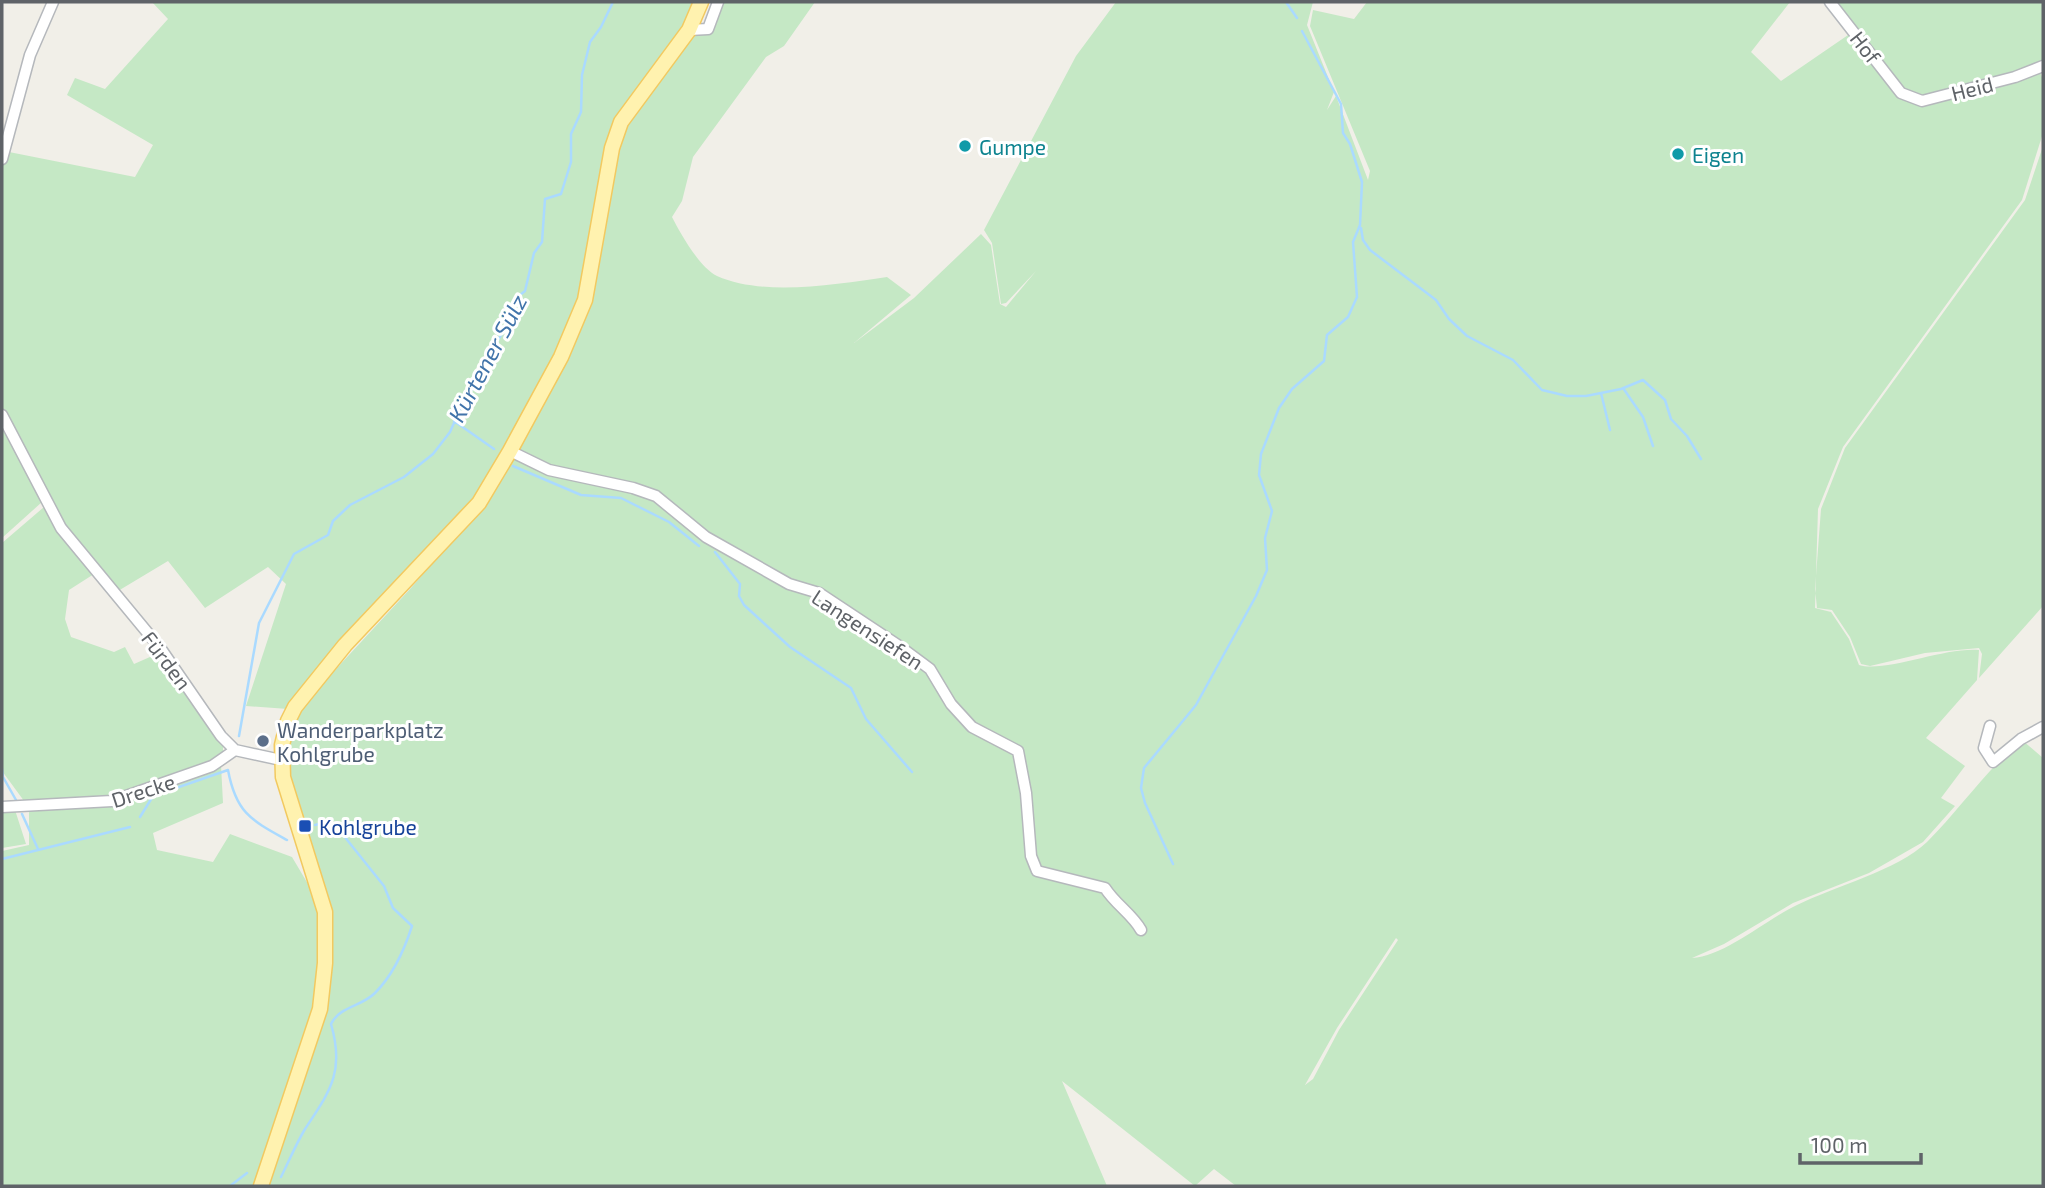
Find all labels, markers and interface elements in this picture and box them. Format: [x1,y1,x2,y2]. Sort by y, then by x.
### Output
street label: Hof [1846,26,1887,69]
street label: Heid [1948,71,1996,105]
place label: Gumpe [979,134,1046,159]
marker: Gumpe [957,138,973,154]
place label: Eigen [1692,142,1744,167]
marker: Eigen [1670,146,1686,162]
water label: Kürtener Sülz [442,289,533,427]
street label: Langensiefen [807,584,929,674]
street label: Fürden [137,626,197,694]
place label: Wanderparkplatz Kohlgrube [277,717,444,766]
marker: Wanderparkplatz Kohlgrube [255,733,271,749]
street label: Drecke [108,768,178,812]
place label: Kohlgrube [319,814,417,839]
marker: Kohlgrube [297,818,313,834]
scale bar [1800,1122,1921,1166]
text: 100 m [1811,1132,1868,1157]

